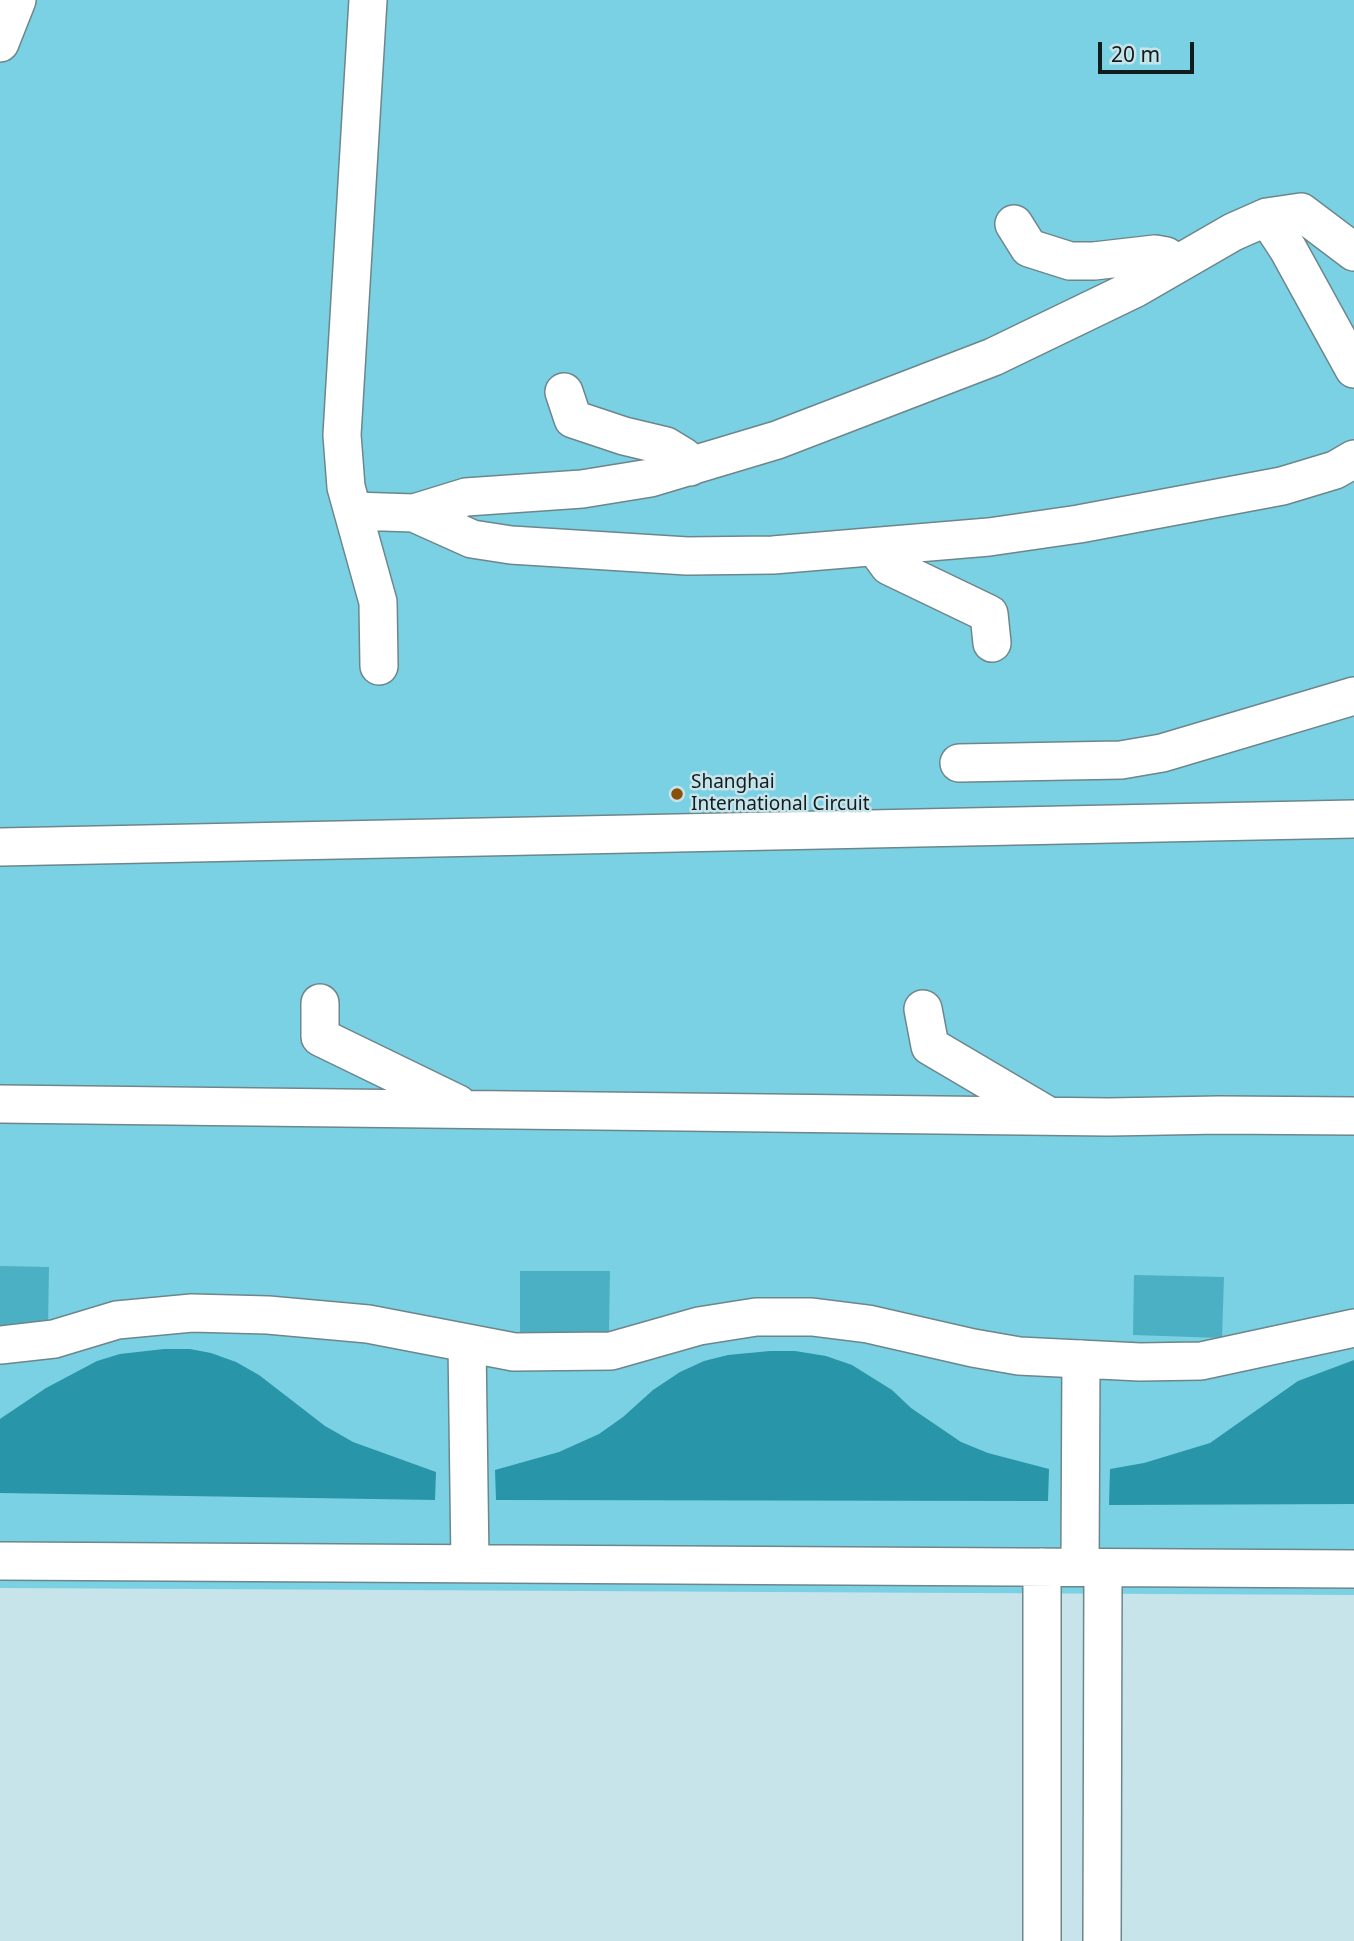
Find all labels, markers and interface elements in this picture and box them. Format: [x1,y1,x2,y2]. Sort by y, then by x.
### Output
scale bar [1102,28,1198,72]
text: 20 m [1111,40,1160,68]
place label: Shanghai International Circuit [691,772,870,816]
marker: Shanghai International Circuit [669,786,685,802]

